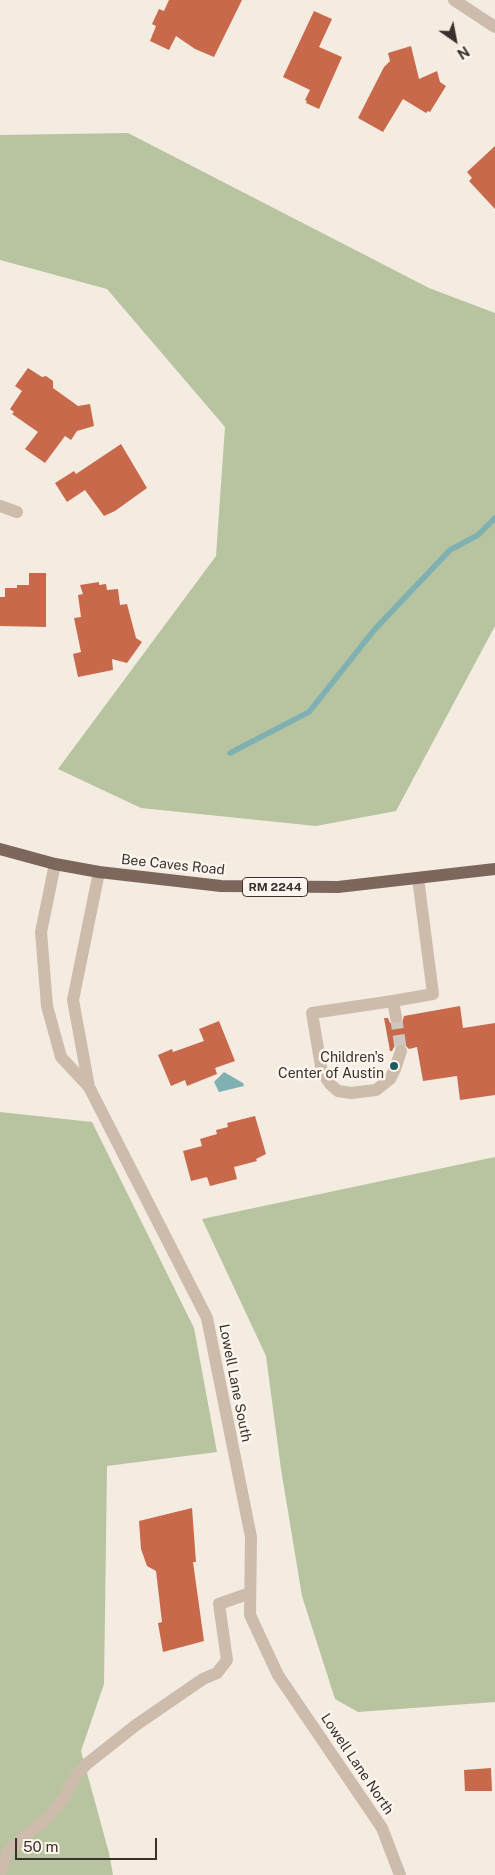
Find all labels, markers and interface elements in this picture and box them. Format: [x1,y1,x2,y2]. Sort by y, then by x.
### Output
north arrow [430,15,480,65]
text: N [454,43,472,62]
street label: Bee Caves Road [120,851,226,879]
road number: RM 2244 [242,878,308,896]
place label: Children's Center of Austin [278,1050,384,1082]
marker: Children's Center of Austin [388,1060,400,1072]
street label: Lowell Lane South [215,1323,255,1443]
street label: Lowell Lane North [317,1710,397,1818]
scale bar [18,1828,160,1860]
text: 50 m [23,1838,58,1855]

